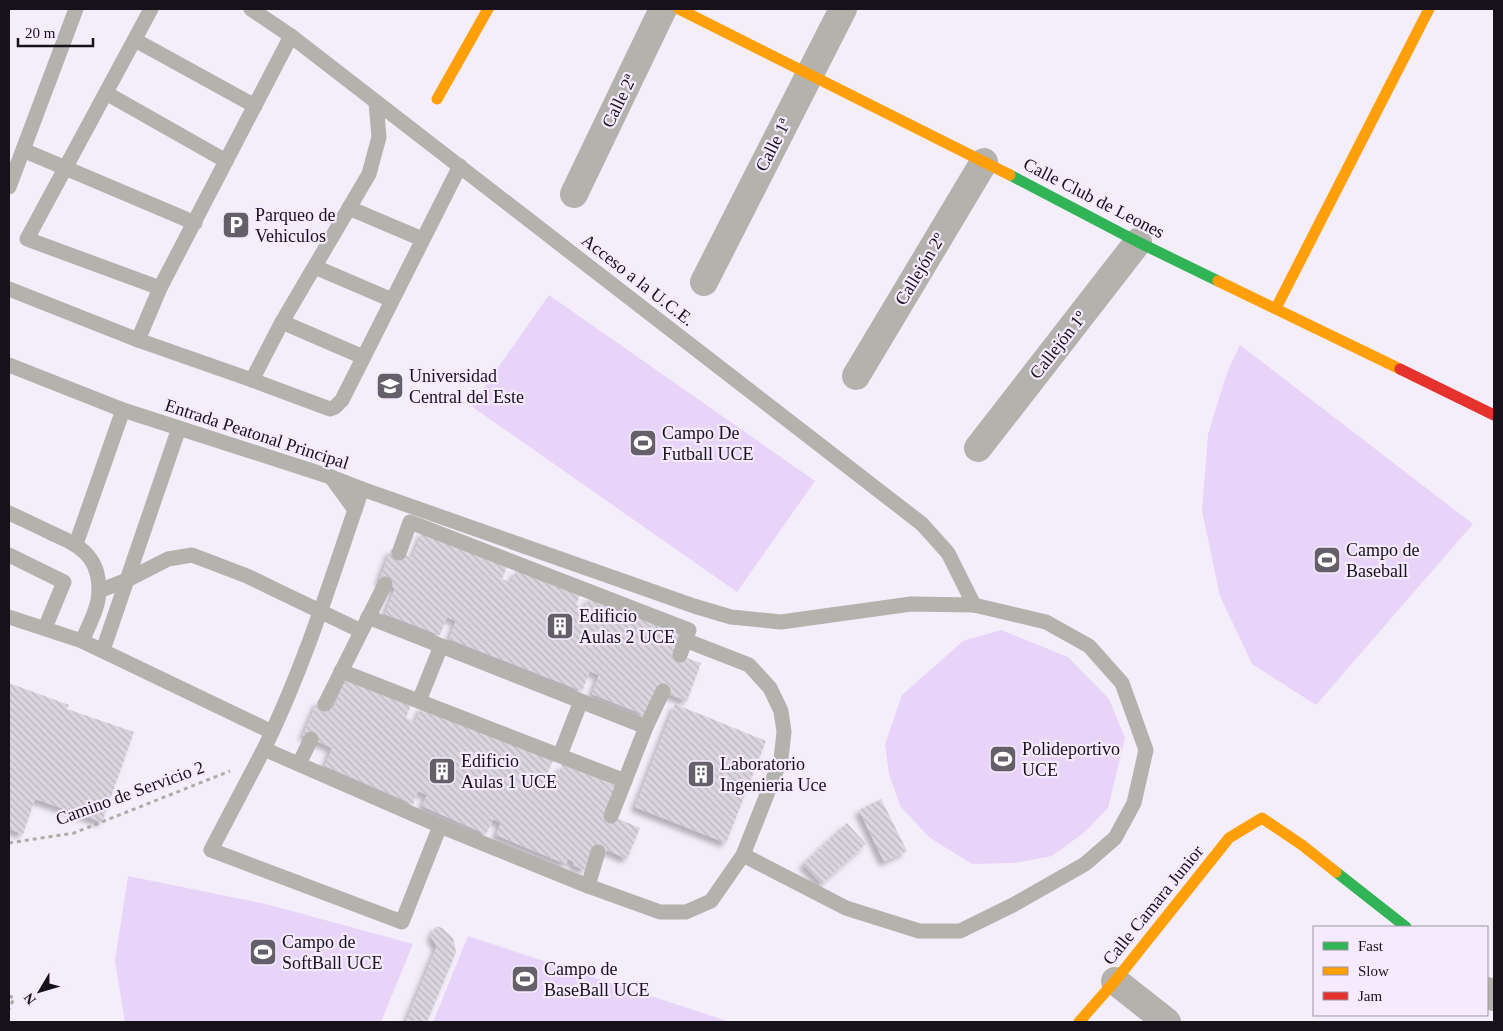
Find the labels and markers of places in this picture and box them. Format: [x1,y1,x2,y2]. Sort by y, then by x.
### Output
place label: Parqueo de Vehiculos [255,205,335,246]
parking icon: Parqueo de Vehiculos [221,210,251,240]
place label: Universidad Central del Este [409,366,524,407]
school or university icon: Universidad Central del Este [375,371,405,401]
place label: Campo De Futball UCE [662,423,754,464]
sports icon: Campo De Futball UCE [628,428,658,458]
place label: Campo de Baseball [1346,540,1420,581]
sports icon: Campo de Baseball [1312,545,1342,575]
place label: Edificio Aulas 2 UCE [579,606,675,647]
building icon: Edificio Aulas 2 UCE [545,611,575,641]
place label: Polideportivo UCE [1022,739,1120,780]
sports icon: Polideportivo UCE [988,744,1018,774]
place label: Edificio Aulas 1 UCE [461,751,557,792]
place label: Laboratorio Ingenieria Uce [720,754,826,795]
building icon: Edificio Aulas 1 UCE [427,756,457,786]
building icon: Laboratorio Ingenieria Uce [686,759,716,789]
place label: Campo de SoftBall UCE [282,932,383,973]
sports icon: Campo de SoftBall UCE [248,937,278,967]
place label: Campo de BaseBall UCE [544,959,650,1000]
sports icon: Campo de BaseBall UCE [510,964,540,994]

